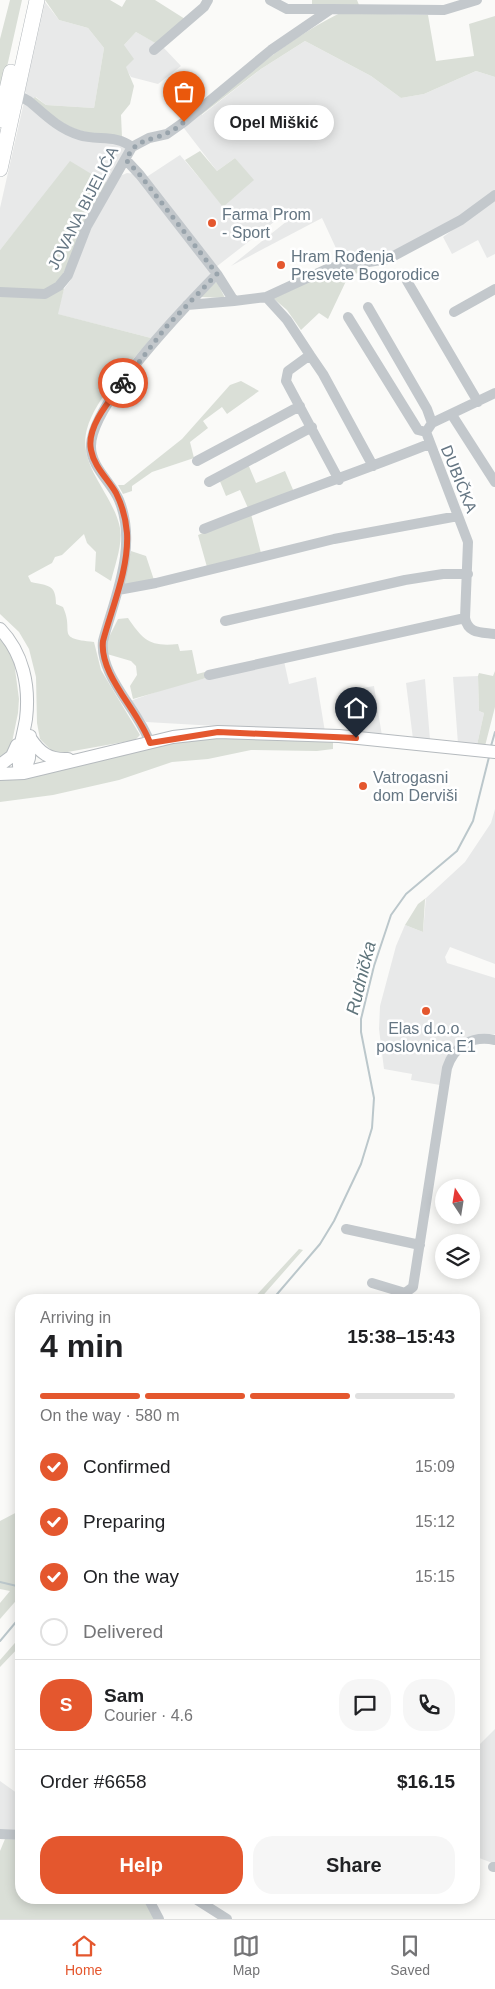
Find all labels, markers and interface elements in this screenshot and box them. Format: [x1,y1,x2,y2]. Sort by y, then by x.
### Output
pin [163,71,205,122]
icon: bag [170,78,198,106]
callout: Opel Miškić [214,104,334,140]
text: Opel Miškić [230,114,318,131]
street label: JOVANA BIJELIĆA [44,143,122,272]
place label: Farma Prom - Sport [222,206,311,241]
marker: Farma Prom - Sport [206,217,218,229]
place label: Hram Rođenja Presvete Bogorodice [291,248,440,283]
marker: Hram Rođenja Presvete Bogorodice [275,259,287,271]
courier [98,358,148,408]
icon: bike [109,369,137,397]
street label: DUBIČKA [438,442,481,515]
pin [335,687,377,738]
icon: home [342,694,370,722]
place label: Vatrogasni dom Derviši [373,769,457,804]
marker: Vatrogasni dom Derviši [357,780,369,792]
water label: Rudnička [342,939,380,1017]
marker: Elas d.o.o. poslovnica E1 [420,1005,432,1017]
place label: Elas d.o.o. poslovnica E1 [376,1020,476,1055]
north arrow [435,1179,480,1224]
map controls [435,1179,480,1279]
button: layers [435,1234,480,1279]
text: Arriving in [40,1309,111,1326]
text: 15:38–15:43 [347,1326,455,1347]
text: 4 min [40,1328,124,1364]
text: On the way · 580 m [40,1407,180,1424]
icon: check [40,1453,68,1481]
text: Confirmed [83,1456,171,1477]
text: 15:09 [415,1458,455,1475]
icon: check [40,1508,68,1536]
text: Preparing [83,1511,165,1532]
text: 15:12 [415,1513,455,1530]
icon: check [40,1563,68,1591]
text: On the way [83,1566,179,1587]
text: 15:15 [415,1568,455,1585]
text: Delivered [83,1621,163,1642]
button: chat [339,1679,391,1731]
button: phone [403,1679,455,1731]
text: Sam [104,1685,144,1706]
text: S [60,1694,72,1715]
text: Courier · 4.6 [104,1707,193,1724]
text: Order #6658 [40,1771,147,1792]
text: $16.15 [397,1771,455,1792]
button: Help [40,1836,243,1894]
button: Share [253,1836,455,1894]
tab: Home [65,1932,102,1978]
tab: Map [232,1932,260,1978]
tab: Saved [390,1932,430,1978]

